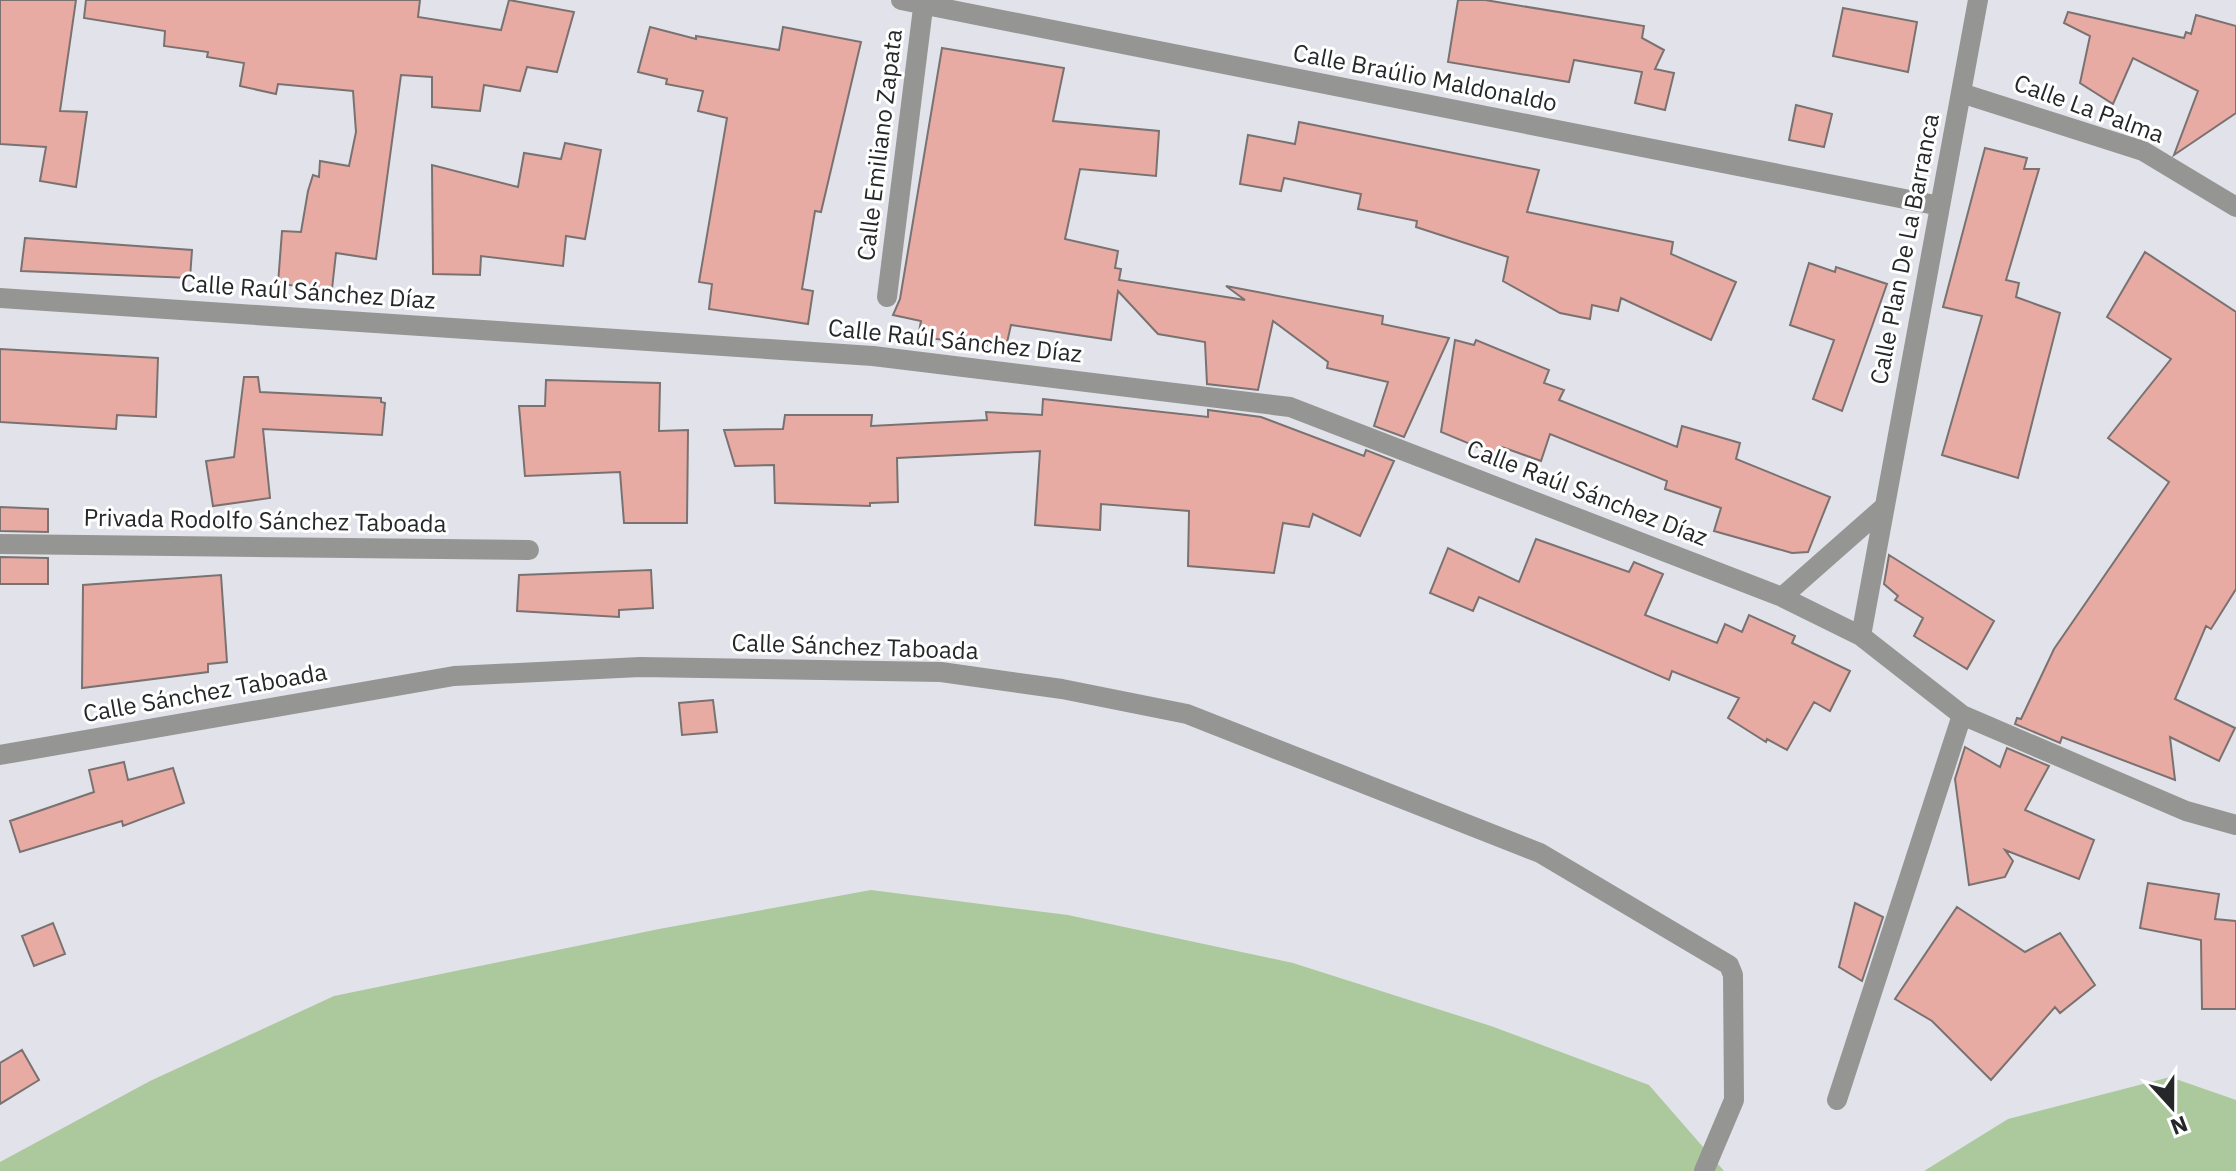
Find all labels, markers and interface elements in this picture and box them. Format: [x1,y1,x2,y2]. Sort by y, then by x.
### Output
street label: Calle Emiliano Zapata [849,27,909,263]
street label: Calle Braúlio Maldonaldo [1290,36,1560,118]
street label: Calle La Palma [2010,66,2169,150]
street label: Calle Plan De La Barranca [1862,110,1946,387]
street label: Calle Raúl Sánchez Díaz [180,266,437,316]
street label: Calle Raúl Sánchez Díaz [826,311,1084,369]
street label: Calle Raúl Sánchez Díaz [1462,431,1712,553]
street label: Privada Rodolfo Sánchez Taboada [83,501,447,539]
street label: Calle Sánchez Taboada [731,626,979,666]
street label: Calle Sánchez Taboada [80,655,330,729]
north arrow [2132,1067,2212,1147]
text: N [2167,1110,2192,1143]

